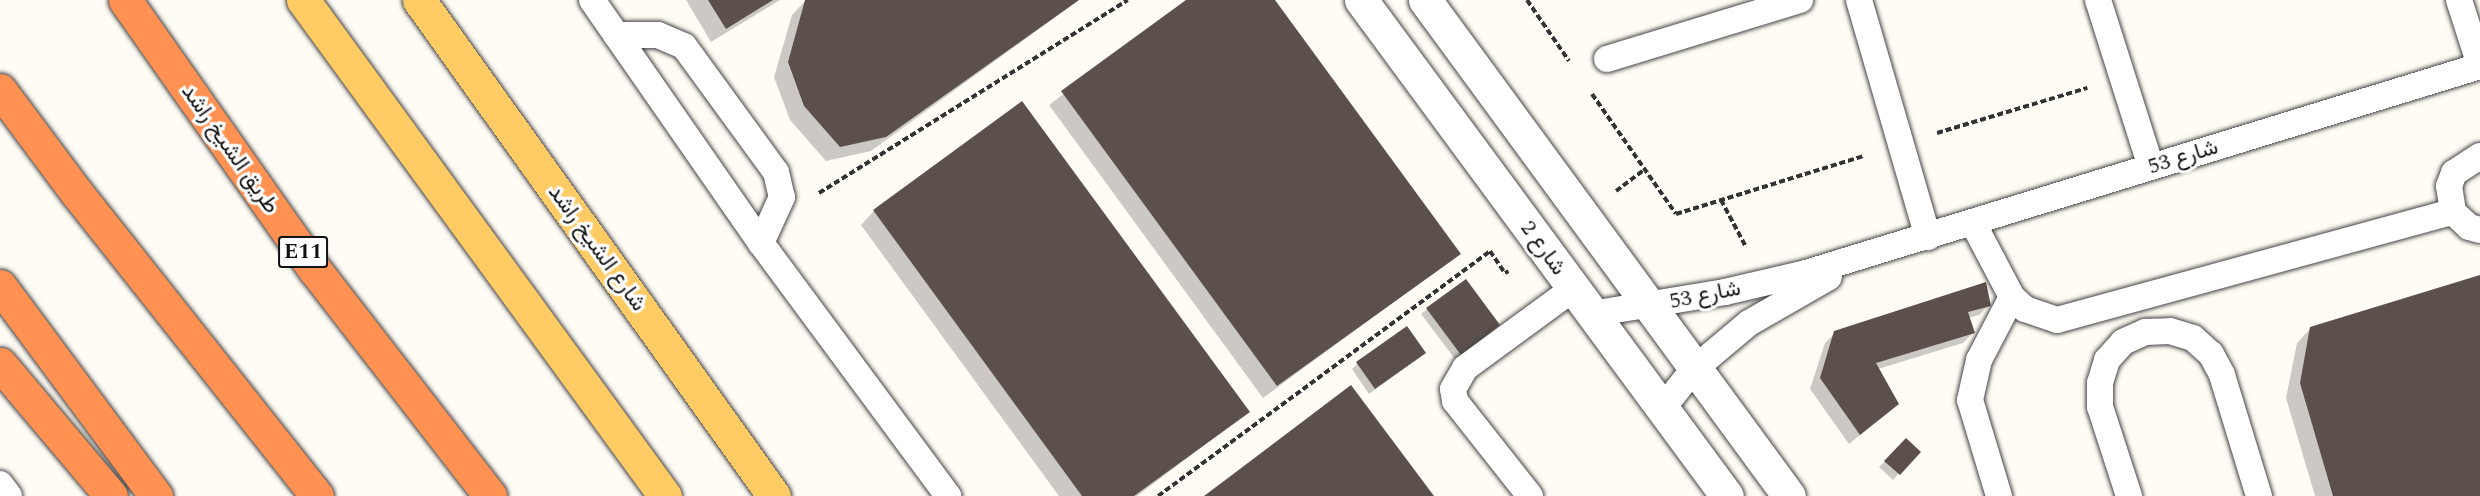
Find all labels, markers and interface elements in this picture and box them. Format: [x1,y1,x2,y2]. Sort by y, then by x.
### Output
street label: طريق الشيخ راشد [176,79,284,219]
street label: شارع 53 [2145,134,2221,180]
street label: شارع الشيخ راشد [542,180,652,316]
street label: شارع 2 [1514,216,1572,280]
road number: E11 [278,234,328,270]
street label: شارع 53 [1667,275,1743,315]

